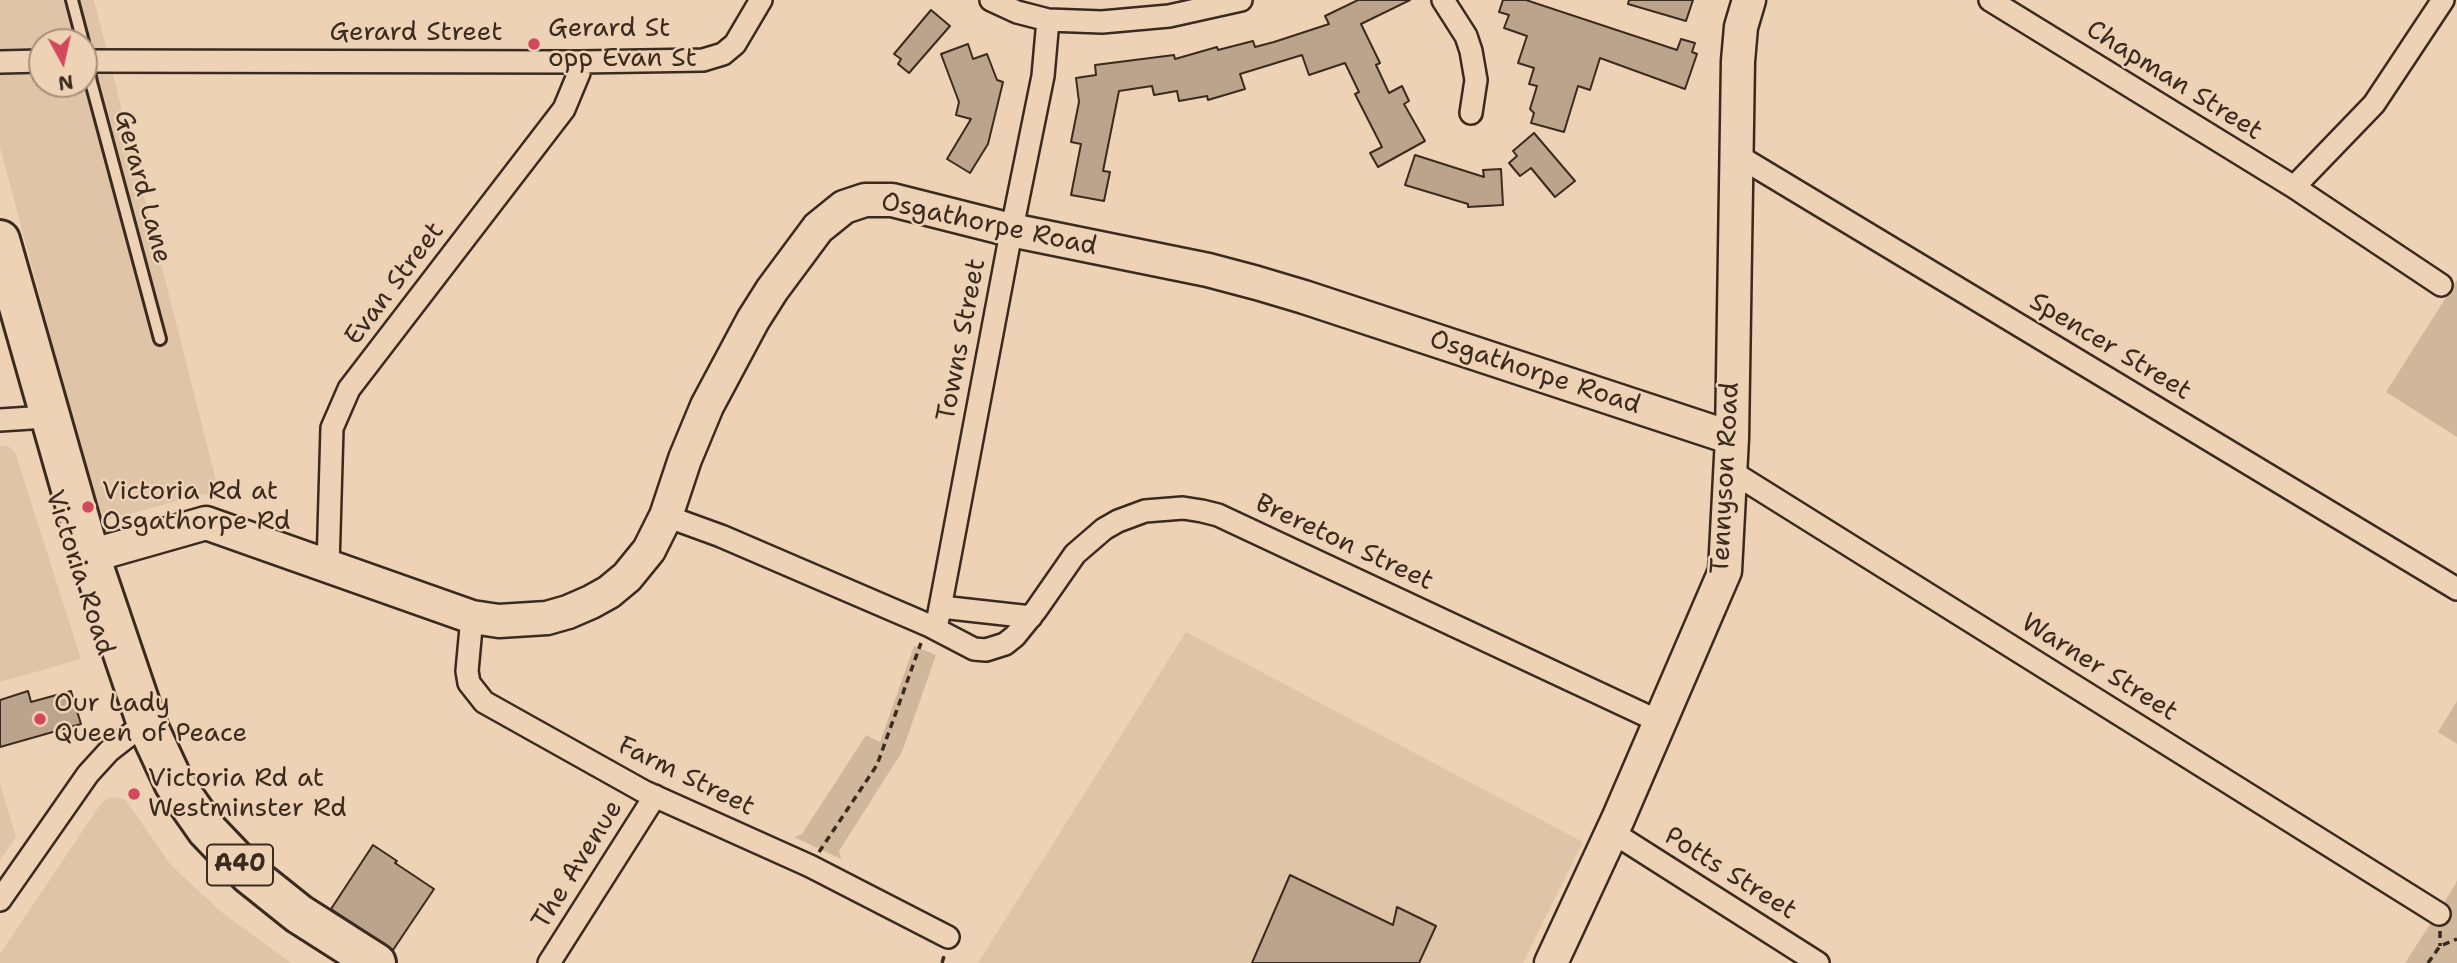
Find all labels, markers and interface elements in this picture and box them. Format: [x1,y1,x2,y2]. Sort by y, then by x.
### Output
place label: Gerard St opp Evan St [548,13,697,74]
street label: Chapman Street [2080,14,2268,148]
street label: Gerard Street [329,17,503,49]
north arrow [28,28,98,98]
marker: Gerard St opp Evan St [526,36,542,52]
text: N [57,69,75,96]
street label: Gerard Lane [107,107,177,267]
street label: Osgathorpe Road [878,187,1100,263]
street label: Evan Street [339,216,451,352]
street label: Towns Street [931,256,993,424]
street label: Spencer Street [2023,286,2197,408]
street label: Osgathorpe Road [1426,324,1644,422]
street label: Tennyson Road [1705,381,1747,575]
place label: Victoria Rd at Osgathorpe Rd [102,476,290,538]
street label: Victoria Road [38,487,120,659]
street label: Brereton Street [1250,488,1438,598]
marker: Victoria Rd at Osgathorpe Rd [80,499,96,515]
street label: Warner Street [2015,607,2183,729]
place label: Our Lady Queen of Peace [54,688,247,750]
marker: Our Lady Queen of Peace [32,711,48,727]
street label: Farm Street [613,730,759,824]
place label: Victoria Rd at Westminster Rd [148,763,347,824]
marker: Victoria Rd at Westminster Rd [126,786,142,802]
street label: The Avenue [526,795,630,935]
street label: Potts Street [1658,821,1802,927]
road number: A40 [207,844,273,886]

